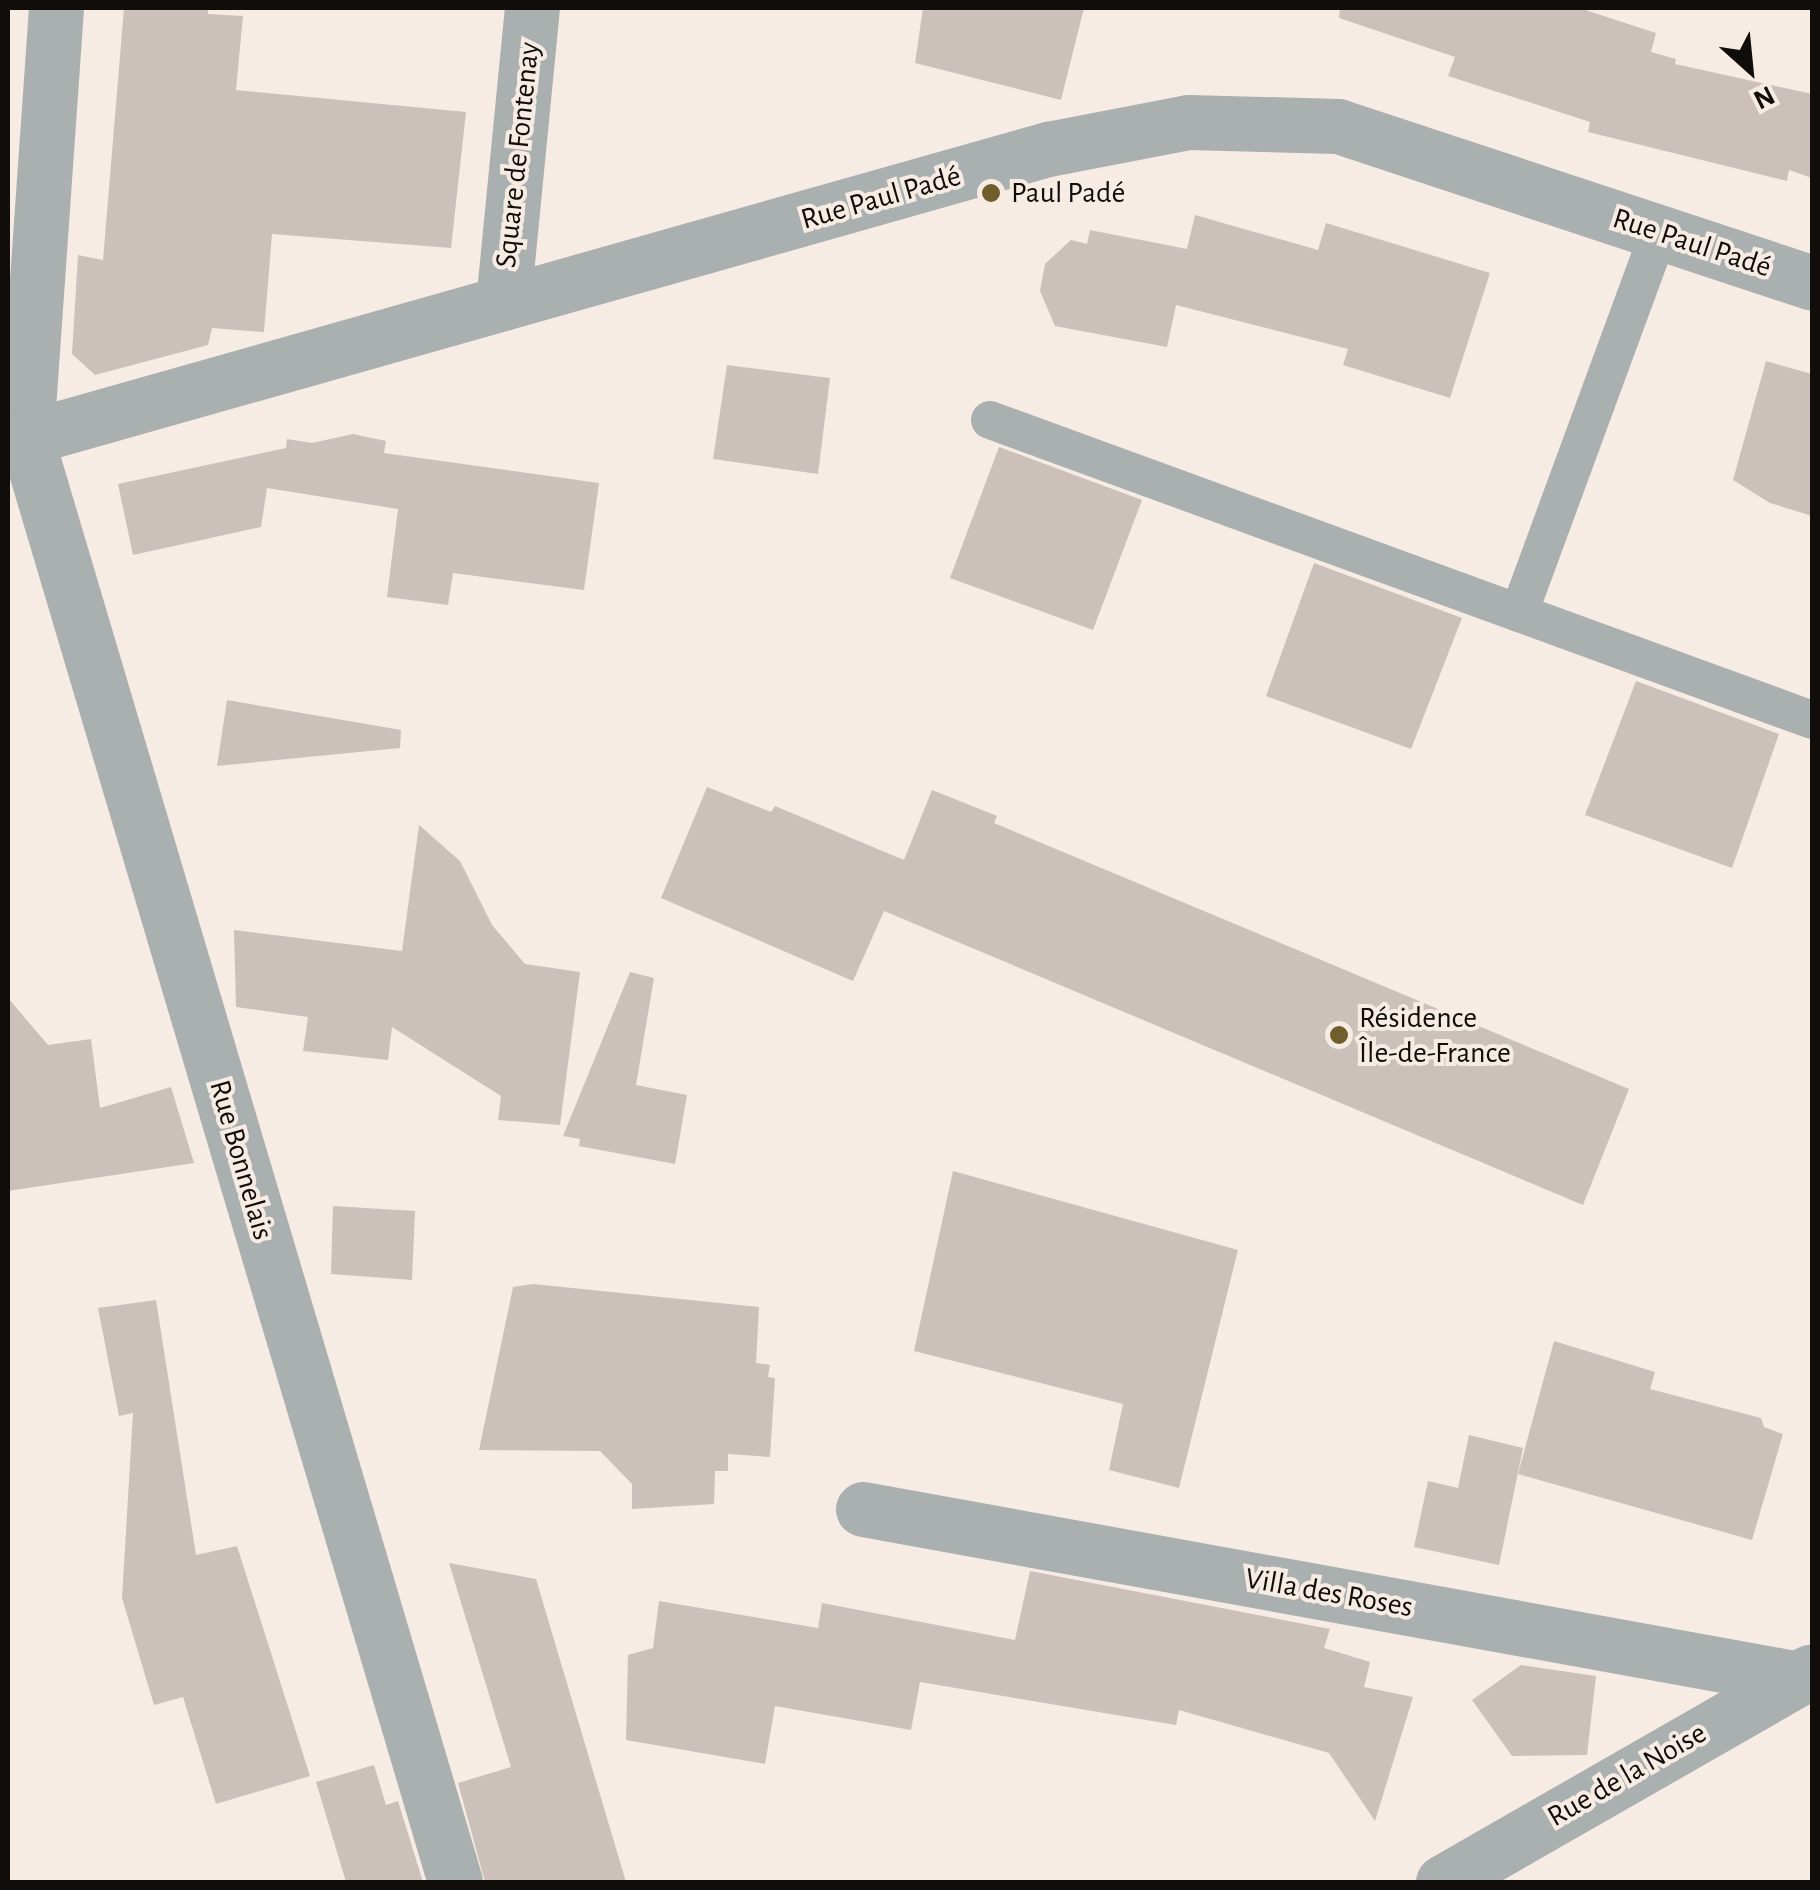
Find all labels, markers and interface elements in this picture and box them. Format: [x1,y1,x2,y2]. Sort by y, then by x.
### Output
north arrow [1700,20,1800,120]
street label: Square de Fontenay [488,40,548,270]
text: N [1749,80,1779,114]
street label: Rue Paul Padé [797,158,965,238]
place label: Paul Padé [1011,175,1125,211]
marker: Paul Padé [980,182,1002,204]
street label: Rue Paul Padé [1608,200,1776,286]
place label: Résidence Île-de-France [1359,1000,1511,1070]
marker: Résidence Île-de-France [1328,1024,1350,1046]
street label: Rue Bonnelais [201,1076,281,1244]
street label: Villa des Roses [1242,1561,1416,1625]
street label: Rue de la Noise [1541,1715,1713,1835]

